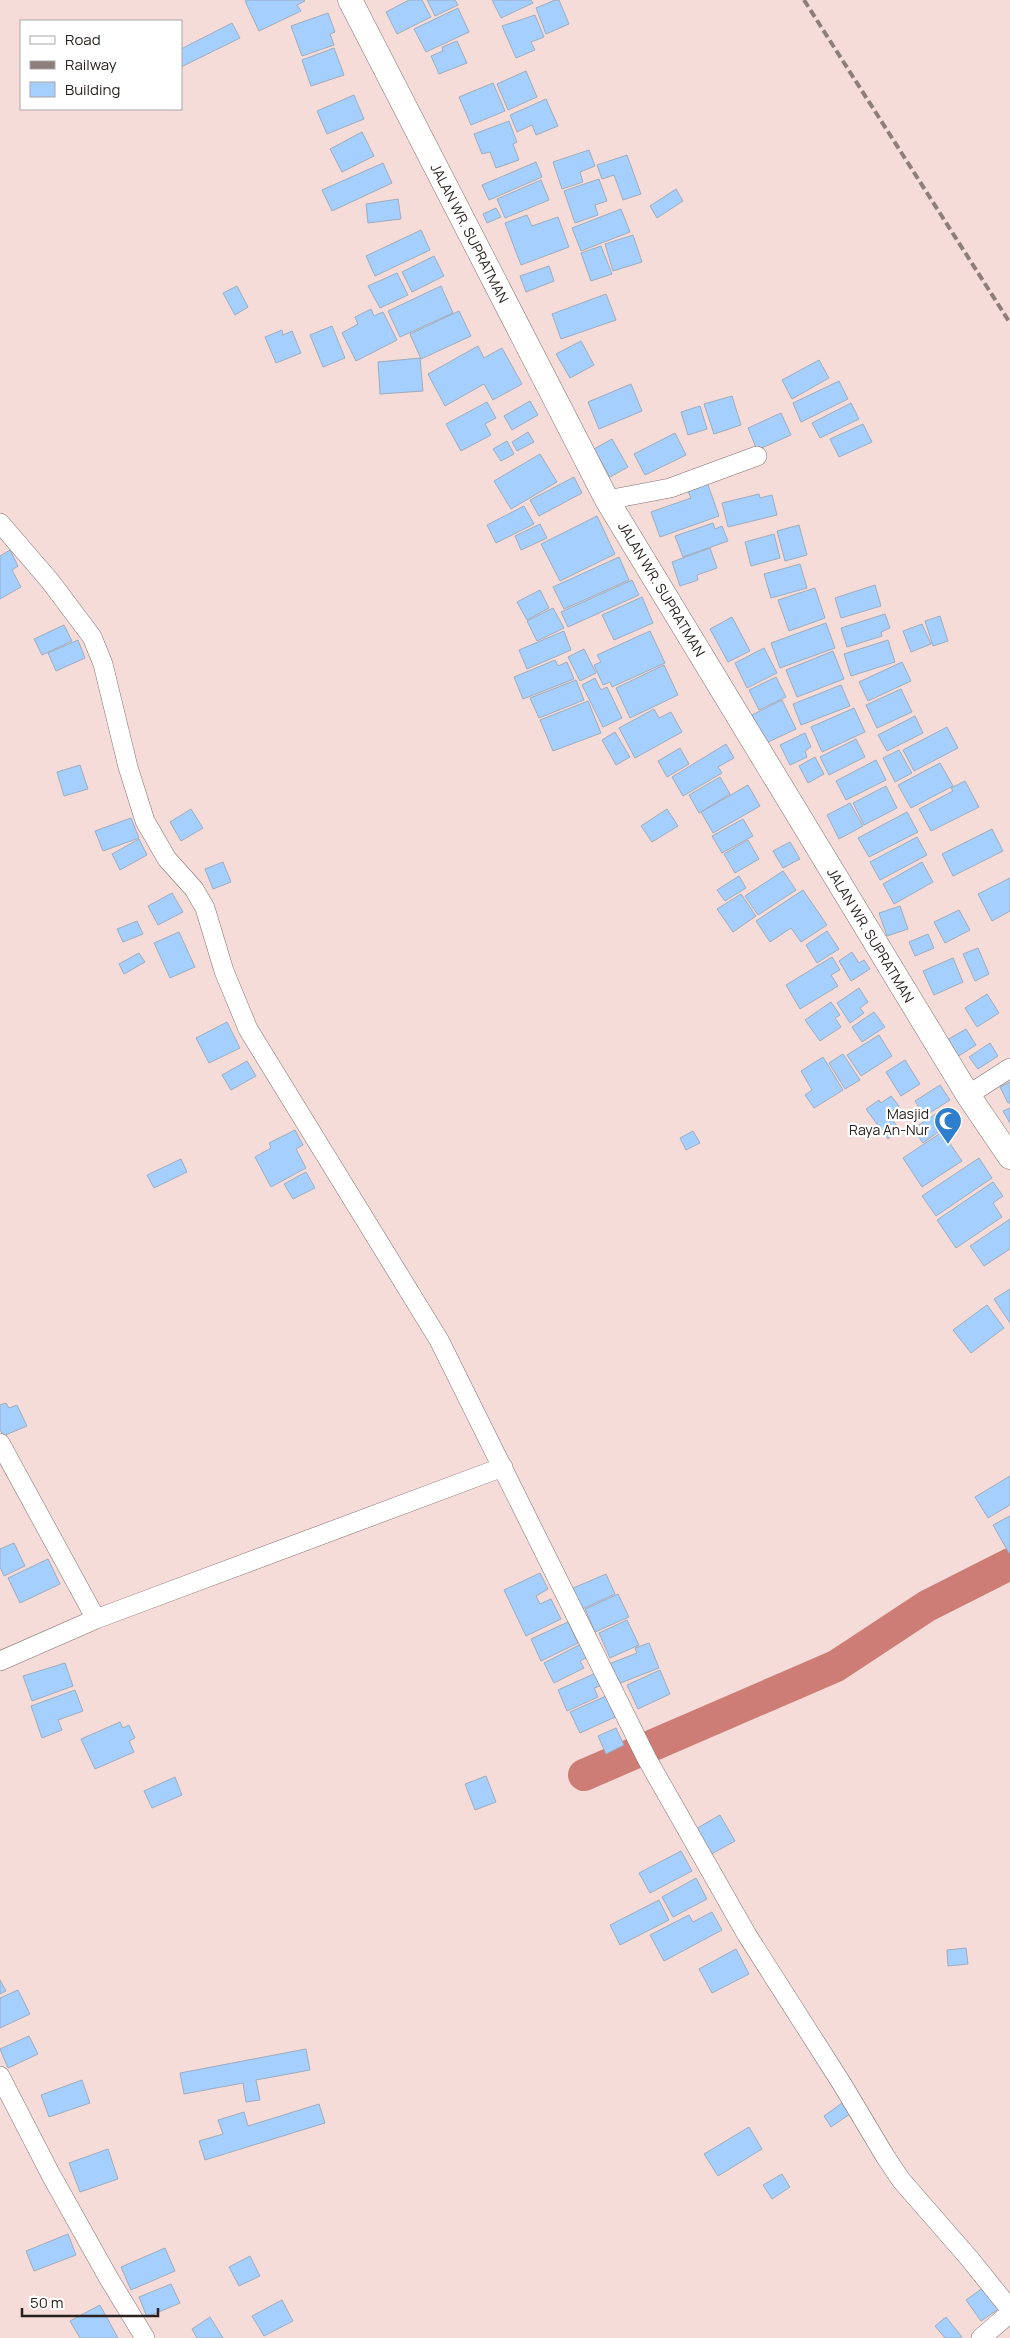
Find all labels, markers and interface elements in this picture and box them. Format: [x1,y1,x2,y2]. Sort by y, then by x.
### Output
legend [20,20,182,110]
text: Road [65,29,101,50]
text: Railway [65,54,117,75]
text: Building [65,79,120,100]
street label: JALAN WR. SUPRATMAN [427,160,513,306]
street label: JALAN WR. SUPRATMAN [614,518,710,660]
street label: JALAN WR. SUPRATMAN [823,864,919,1006]
place label: Masjid Raya An-Nur [849,1104,929,1139]
mosque icon: Masjid Raya An-Nur [933,1106,963,1145]
scale bar [22,2286,159,2318]
text: 50 m [30,2292,64,2313]

